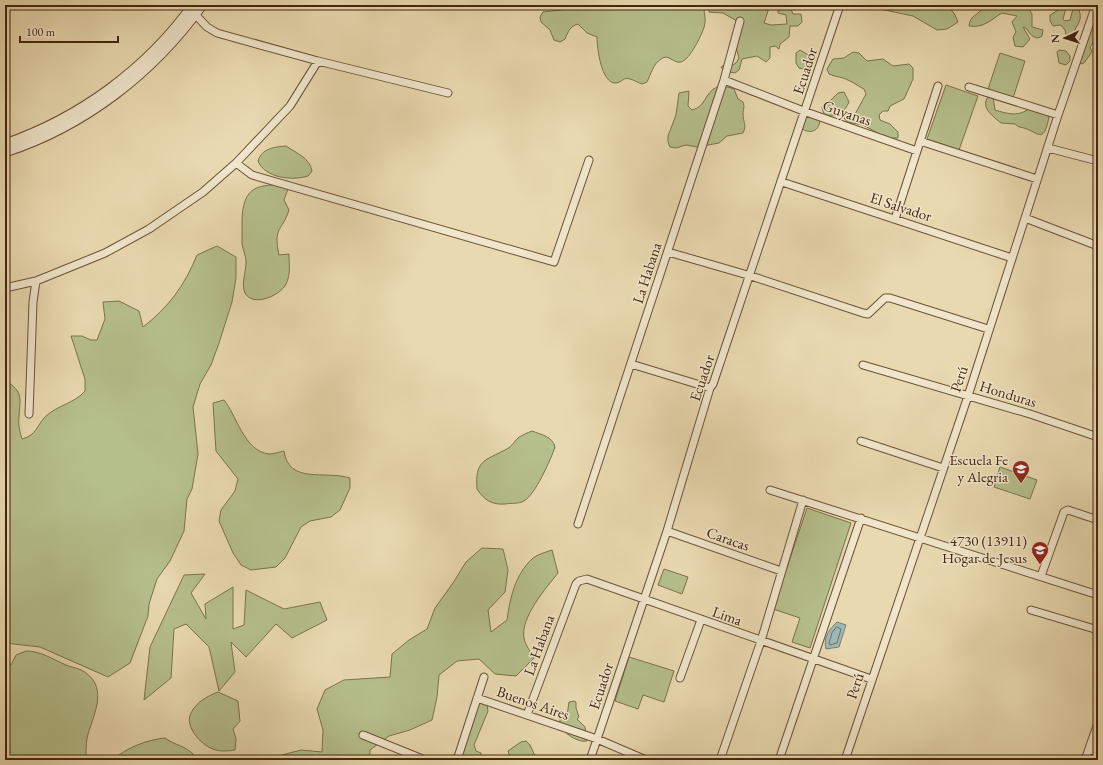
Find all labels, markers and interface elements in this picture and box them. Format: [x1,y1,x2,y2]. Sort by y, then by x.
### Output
scale bar [20,18,118,44]
north arrow [1045,18,1085,58]
text: 100 m [26,24,56,40]
text: N [1048,34,1062,44]
street label: Ecuador [788,45,821,97]
street label: Guyanas [820,95,874,130]
street label: El Salvador [868,188,935,225]
street label: La Habana [628,240,665,306]
street label: Ecuador [685,352,718,404]
street label: Perú [945,363,972,394]
street label: Honduras [977,376,1039,411]
place label: Escuela Fe y Alegria [949,450,1008,486]
school or university icon: Escuela Fe y Alegria [1011,459,1031,484]
street label: Caracas [704,522,752,555]
place label: 4730 (13911) Hogar de Jesus [942,531,1027,567]
school or university icon: 4730 (13911) Hogar de Jesus [1030,540,1050,565]
street label: Lima [710,602,744,629]
street label: La Habana [519,612,558,678]
street label: Ecuador [584,660,617,712]
street label: Perú [841,670,868,701]
street label: Buenos Aires [494,681,572,724]

